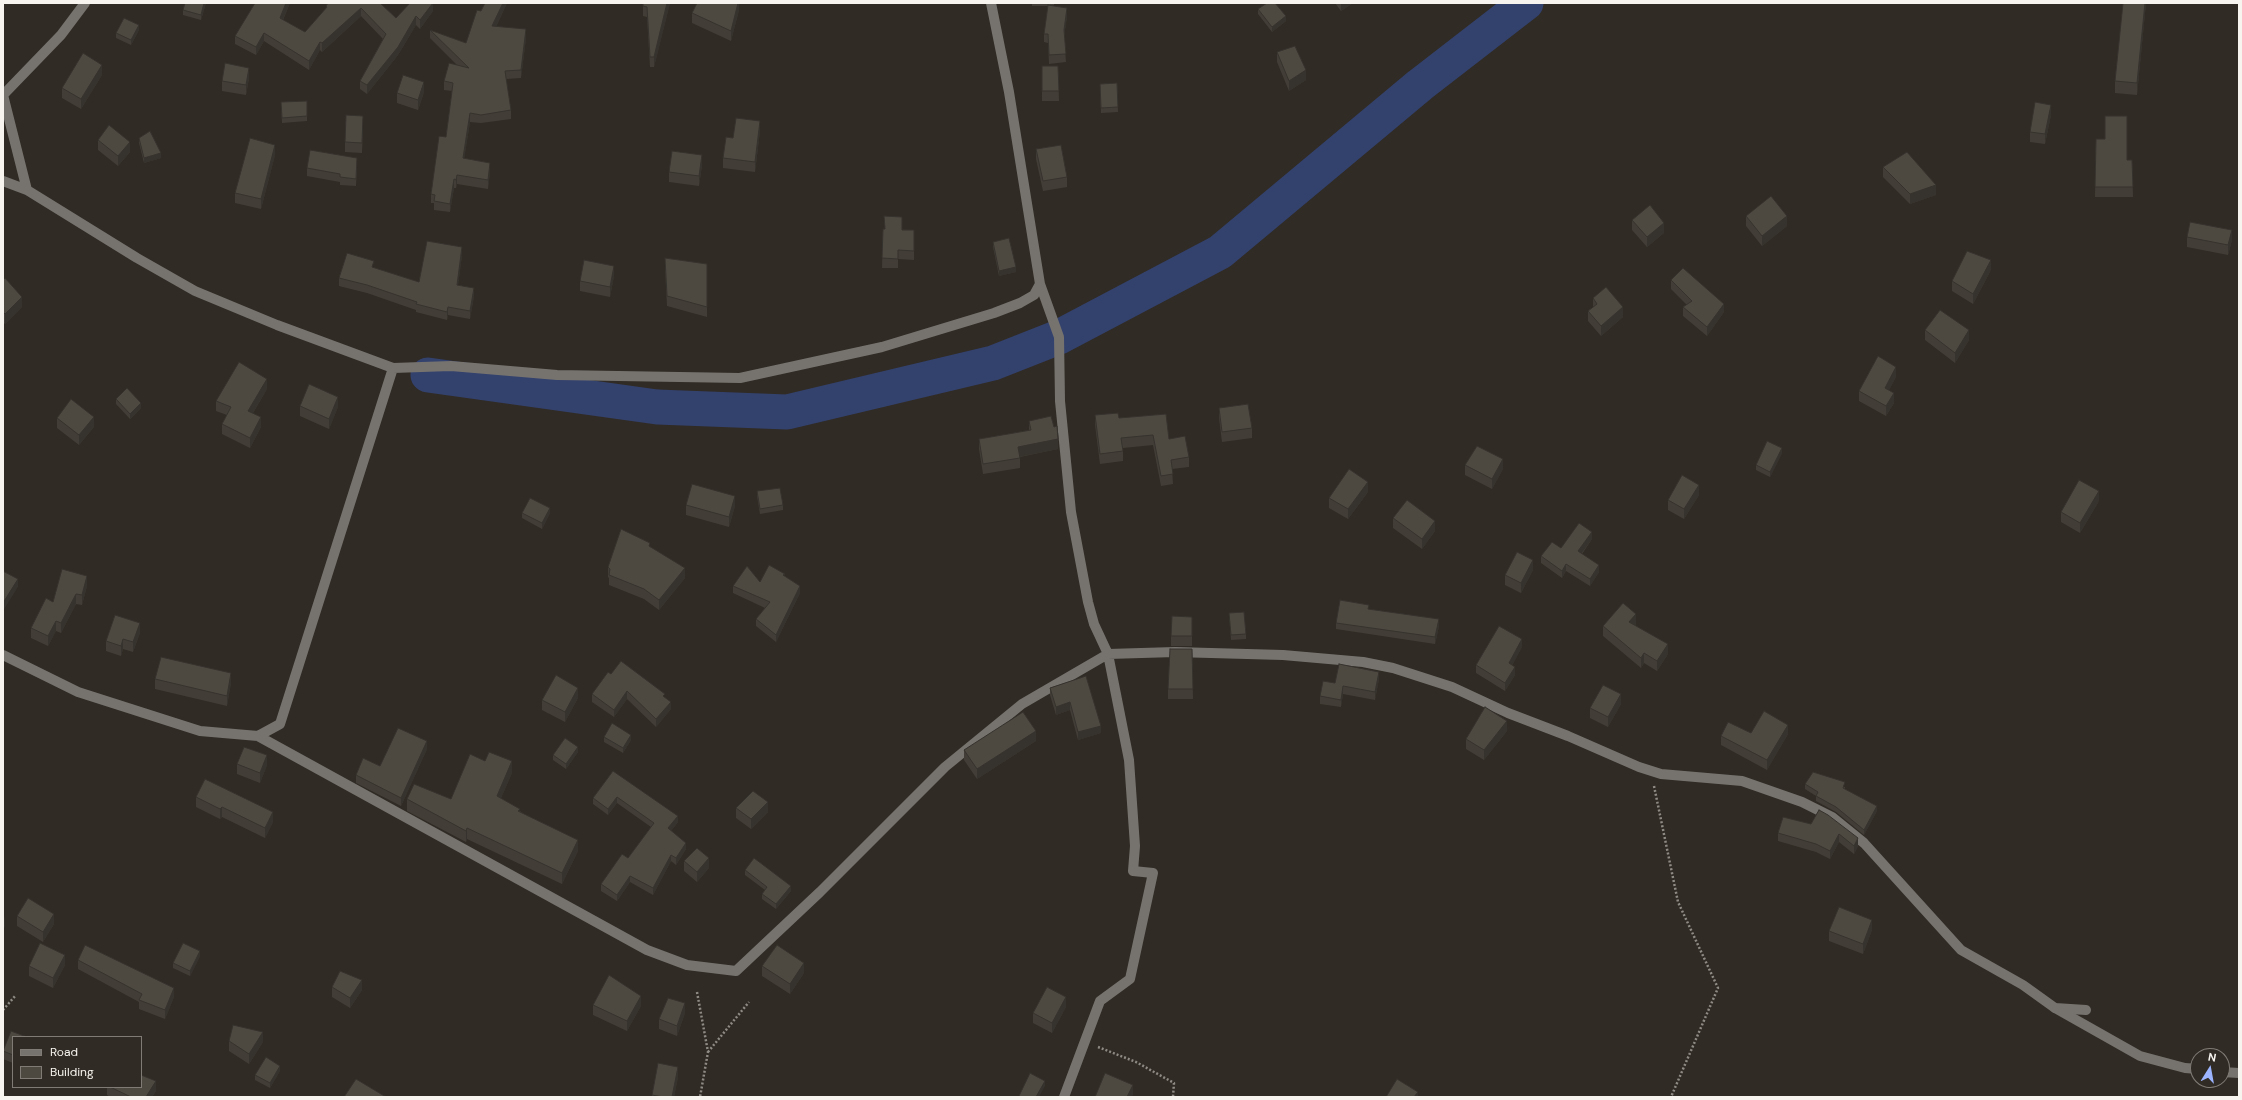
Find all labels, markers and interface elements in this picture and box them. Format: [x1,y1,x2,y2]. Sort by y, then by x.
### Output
legend [12,1036,142,1088]
text: Road [50,1044,78,1060]
north arrow [2190,1048,2230,1088]
text: N [2207,1050,2217,1065]
text: Building [50,1064,94,1080]

